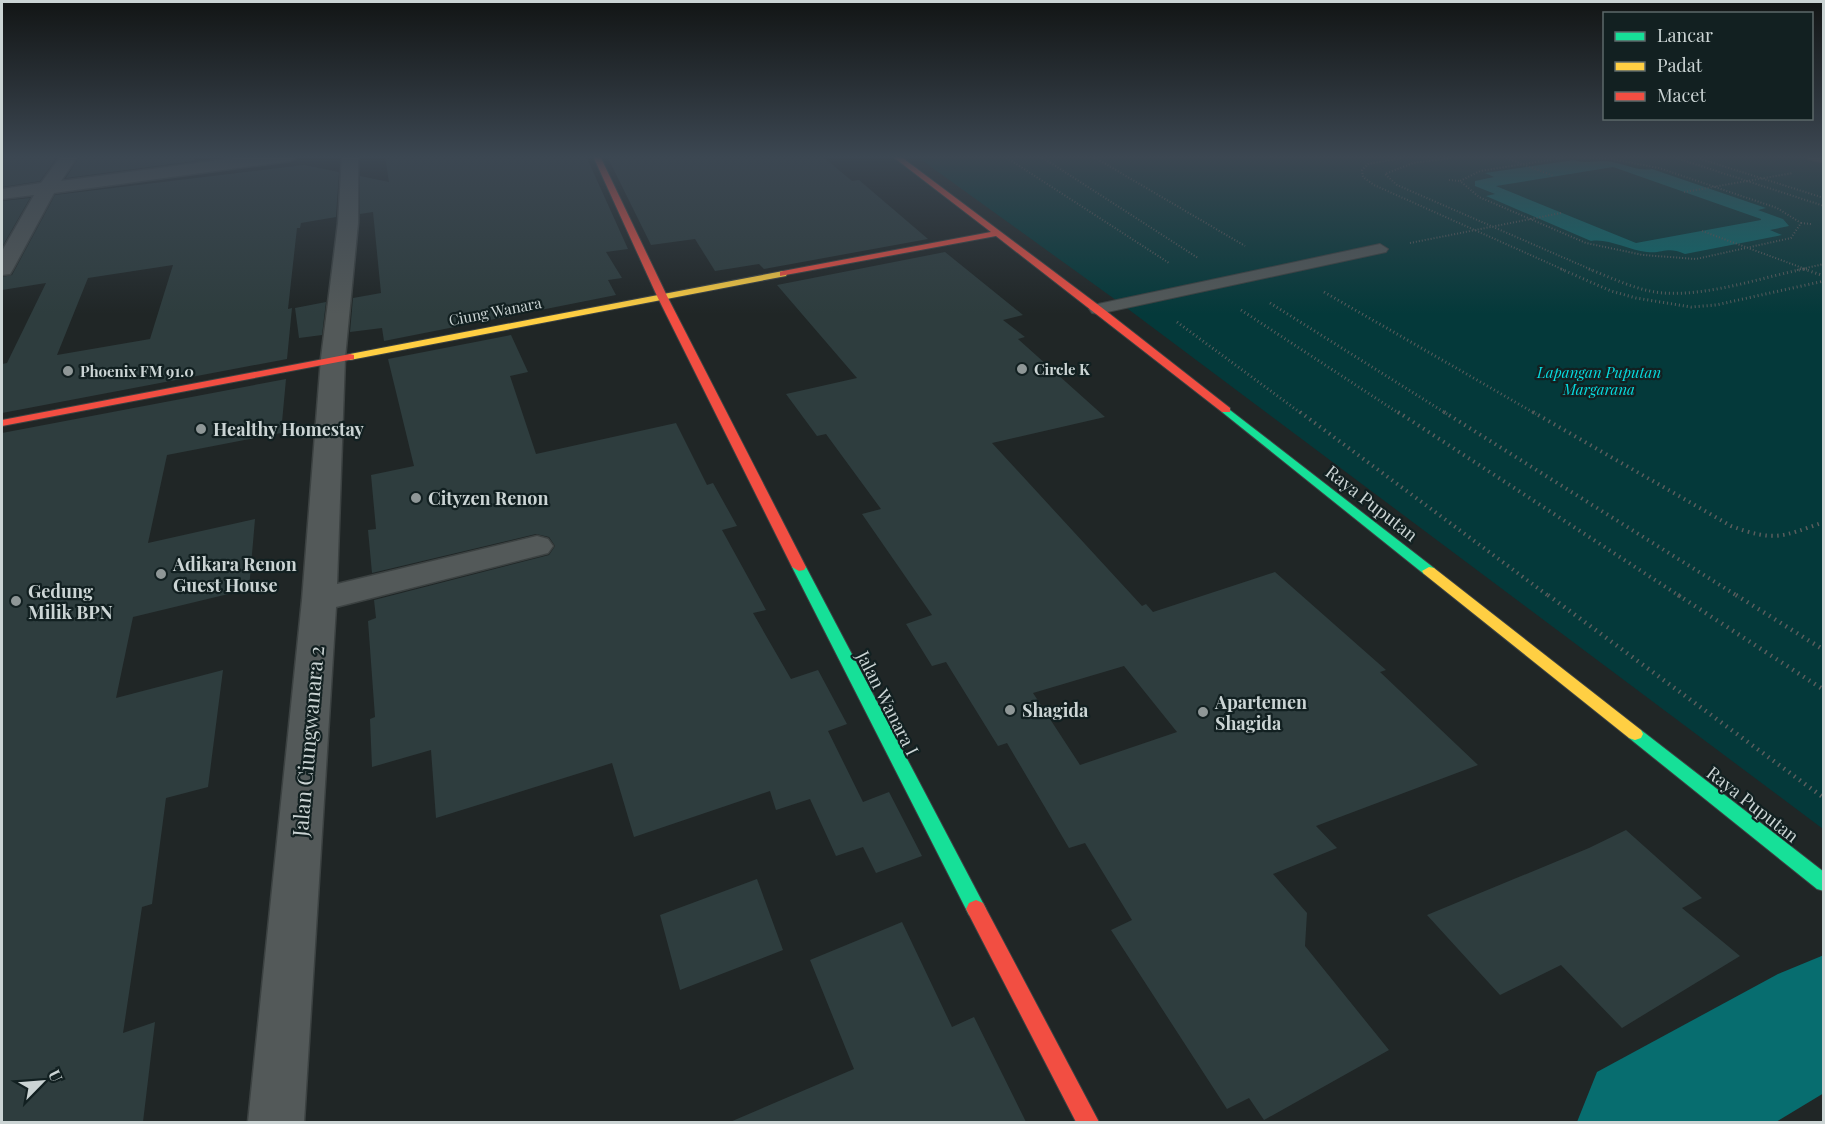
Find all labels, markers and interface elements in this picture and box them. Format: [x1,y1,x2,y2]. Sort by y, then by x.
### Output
legend [1603,12,1813,120]
text: Lancar [1657,23,1713,47]
text: Padat [1657,53,1703,77]
text: Macet [1657,83,1706,107]
street label: Ciung Wanara [447,292,544,330]
place label: Circle K [1034,359,1090,379]
place label: Phoenix FM 91.0 [80,361,194,381]
marker: Circle K [1015,362,1029,376]
park label: Lapangan Puputan Margarana [1536,362,1661,399]
marker: Phoenix FM 91.0 [61,364,75,378]
place label: Healthy Homestay [213,417,365,441]
marker: Healthy Homestay [194,422,208,436]
street label: Raya Puputan [1321,459,1423,547]
place label: Cityzen Renon [428,486,548,510]
marker: Cityzen Renon [409,491,423,505]
place label: Adikara Renon Guest House [172,552,297,597]
marker: Adikara Renon Guest House [154,567,168,581]
place label: Gedung Milik BPN [28,579,113,624]
marker: Gedung Milik BPN [9,594,23,608]
street label: Jalan Ciungwanara 2 [285,644,329,839]
street label: Jalan Wanara I [851,646,925,759]
place label: Apartemen Shagida [1214,690,1307,735]
place label: Shagida [1022,698,1089,722]
marker: Shagida [1003,703,1017,717]
marker: Apartemen Shagida [1196,705,1210,719]
street label: Raya Puputan [1702,760,1804,848]
north arrow [12,1052,72,1112]
text: U [44,1066,68,1085]

